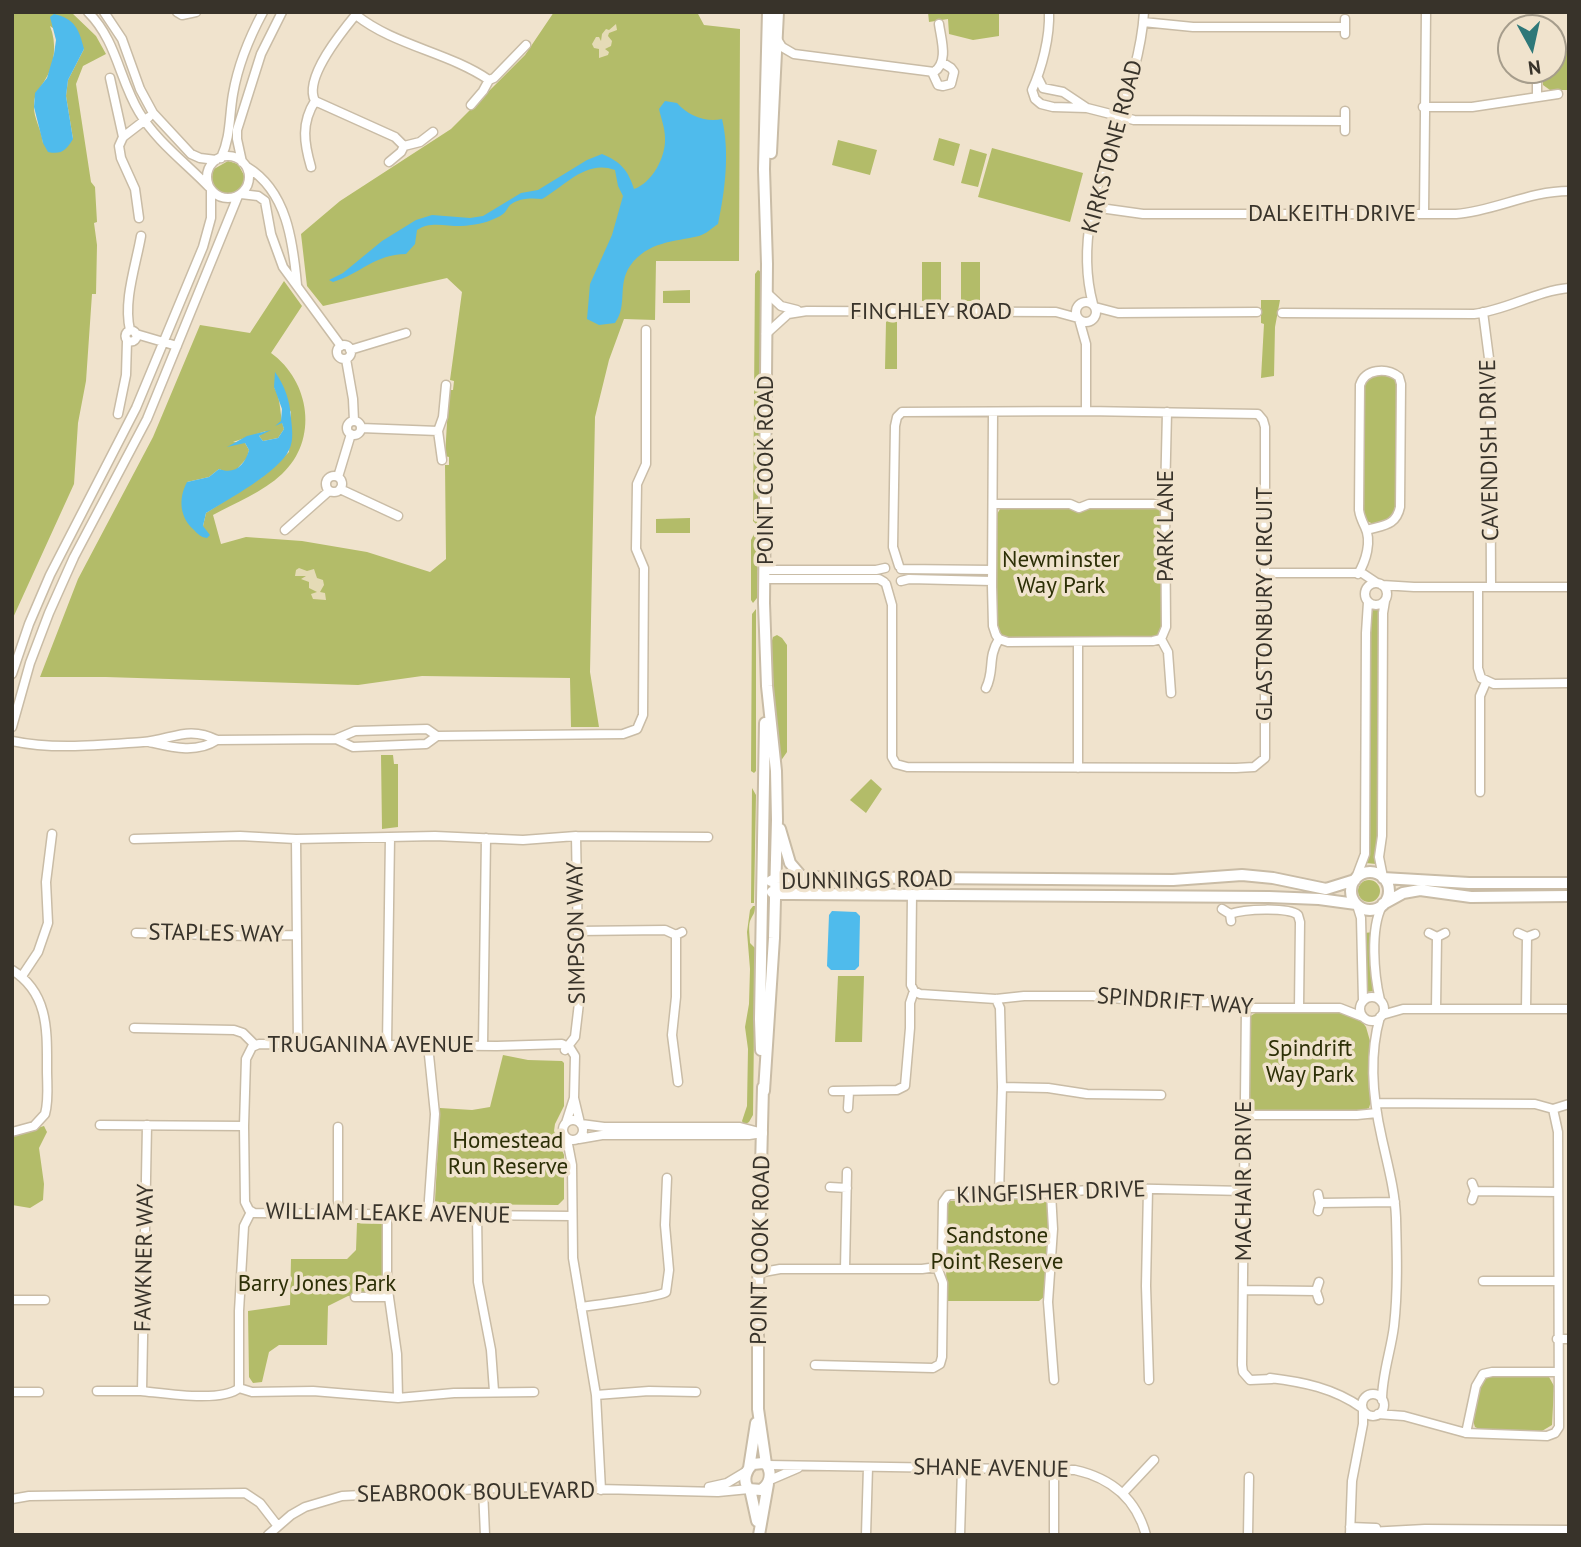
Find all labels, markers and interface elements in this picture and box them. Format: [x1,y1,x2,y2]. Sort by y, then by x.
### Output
north arrow [1497,14,1567,84]
text: N [1527,55,1543,81]
street label: KIRKSTONE ROAD [1077,57,1149,237]
street label: DALKEITH DRIVE [1248,200,1416,228]
street label: FINCHLEY ROAD [850,298,1012,326]
street label: CAVENDISH DRIVE [1475,359,1505,541]
street label: POINT COOK ROAD [752,375,780,565]
street label: PARK LANE [1152,470,1180,582]
street label: GLASTONBURY CIRCUIT [1251,487,1279,721]
park label: Newminster Way Park [1002,546,1120,600]
street label: SIMPSON WAY [562,861,592,1005]
street label: DUNNINGS ROAD [781,866,953,896]
street label: STAPLES WAY [148,919,284,949]
street label: SPINDRIFT WAY [1096,983,1254,1021]
street label: TRUGANINA AVENUE [268,1031,474,1059]
park label: Spindrift Way Park [1266,1035,1354,1089]
street label: MACHAIR DRIVE [1230,1101,1258,1261]
park label: Homestead Run Reserve [448,1127,568,1181]
street label: POINT COOK ROAD [746,1155,776,1345]
street label: KINGFISHER DRIVE [956,1176,1146,1210]
street label: FAWKNER WAY [130,1184,160,1332]
street label: WILLIAM LEAKE AVENUE [265,1198,511,1230]
park label: Sandstone Point Reserve [930,1222,1064,1276]
park label: Barry Jones Park [238,1270,396,1298]
street label: SHANE AVENUE [913,1454,1069,1484]
street label: SEABROOK BOULEVARD [357,1477,595,1509]

